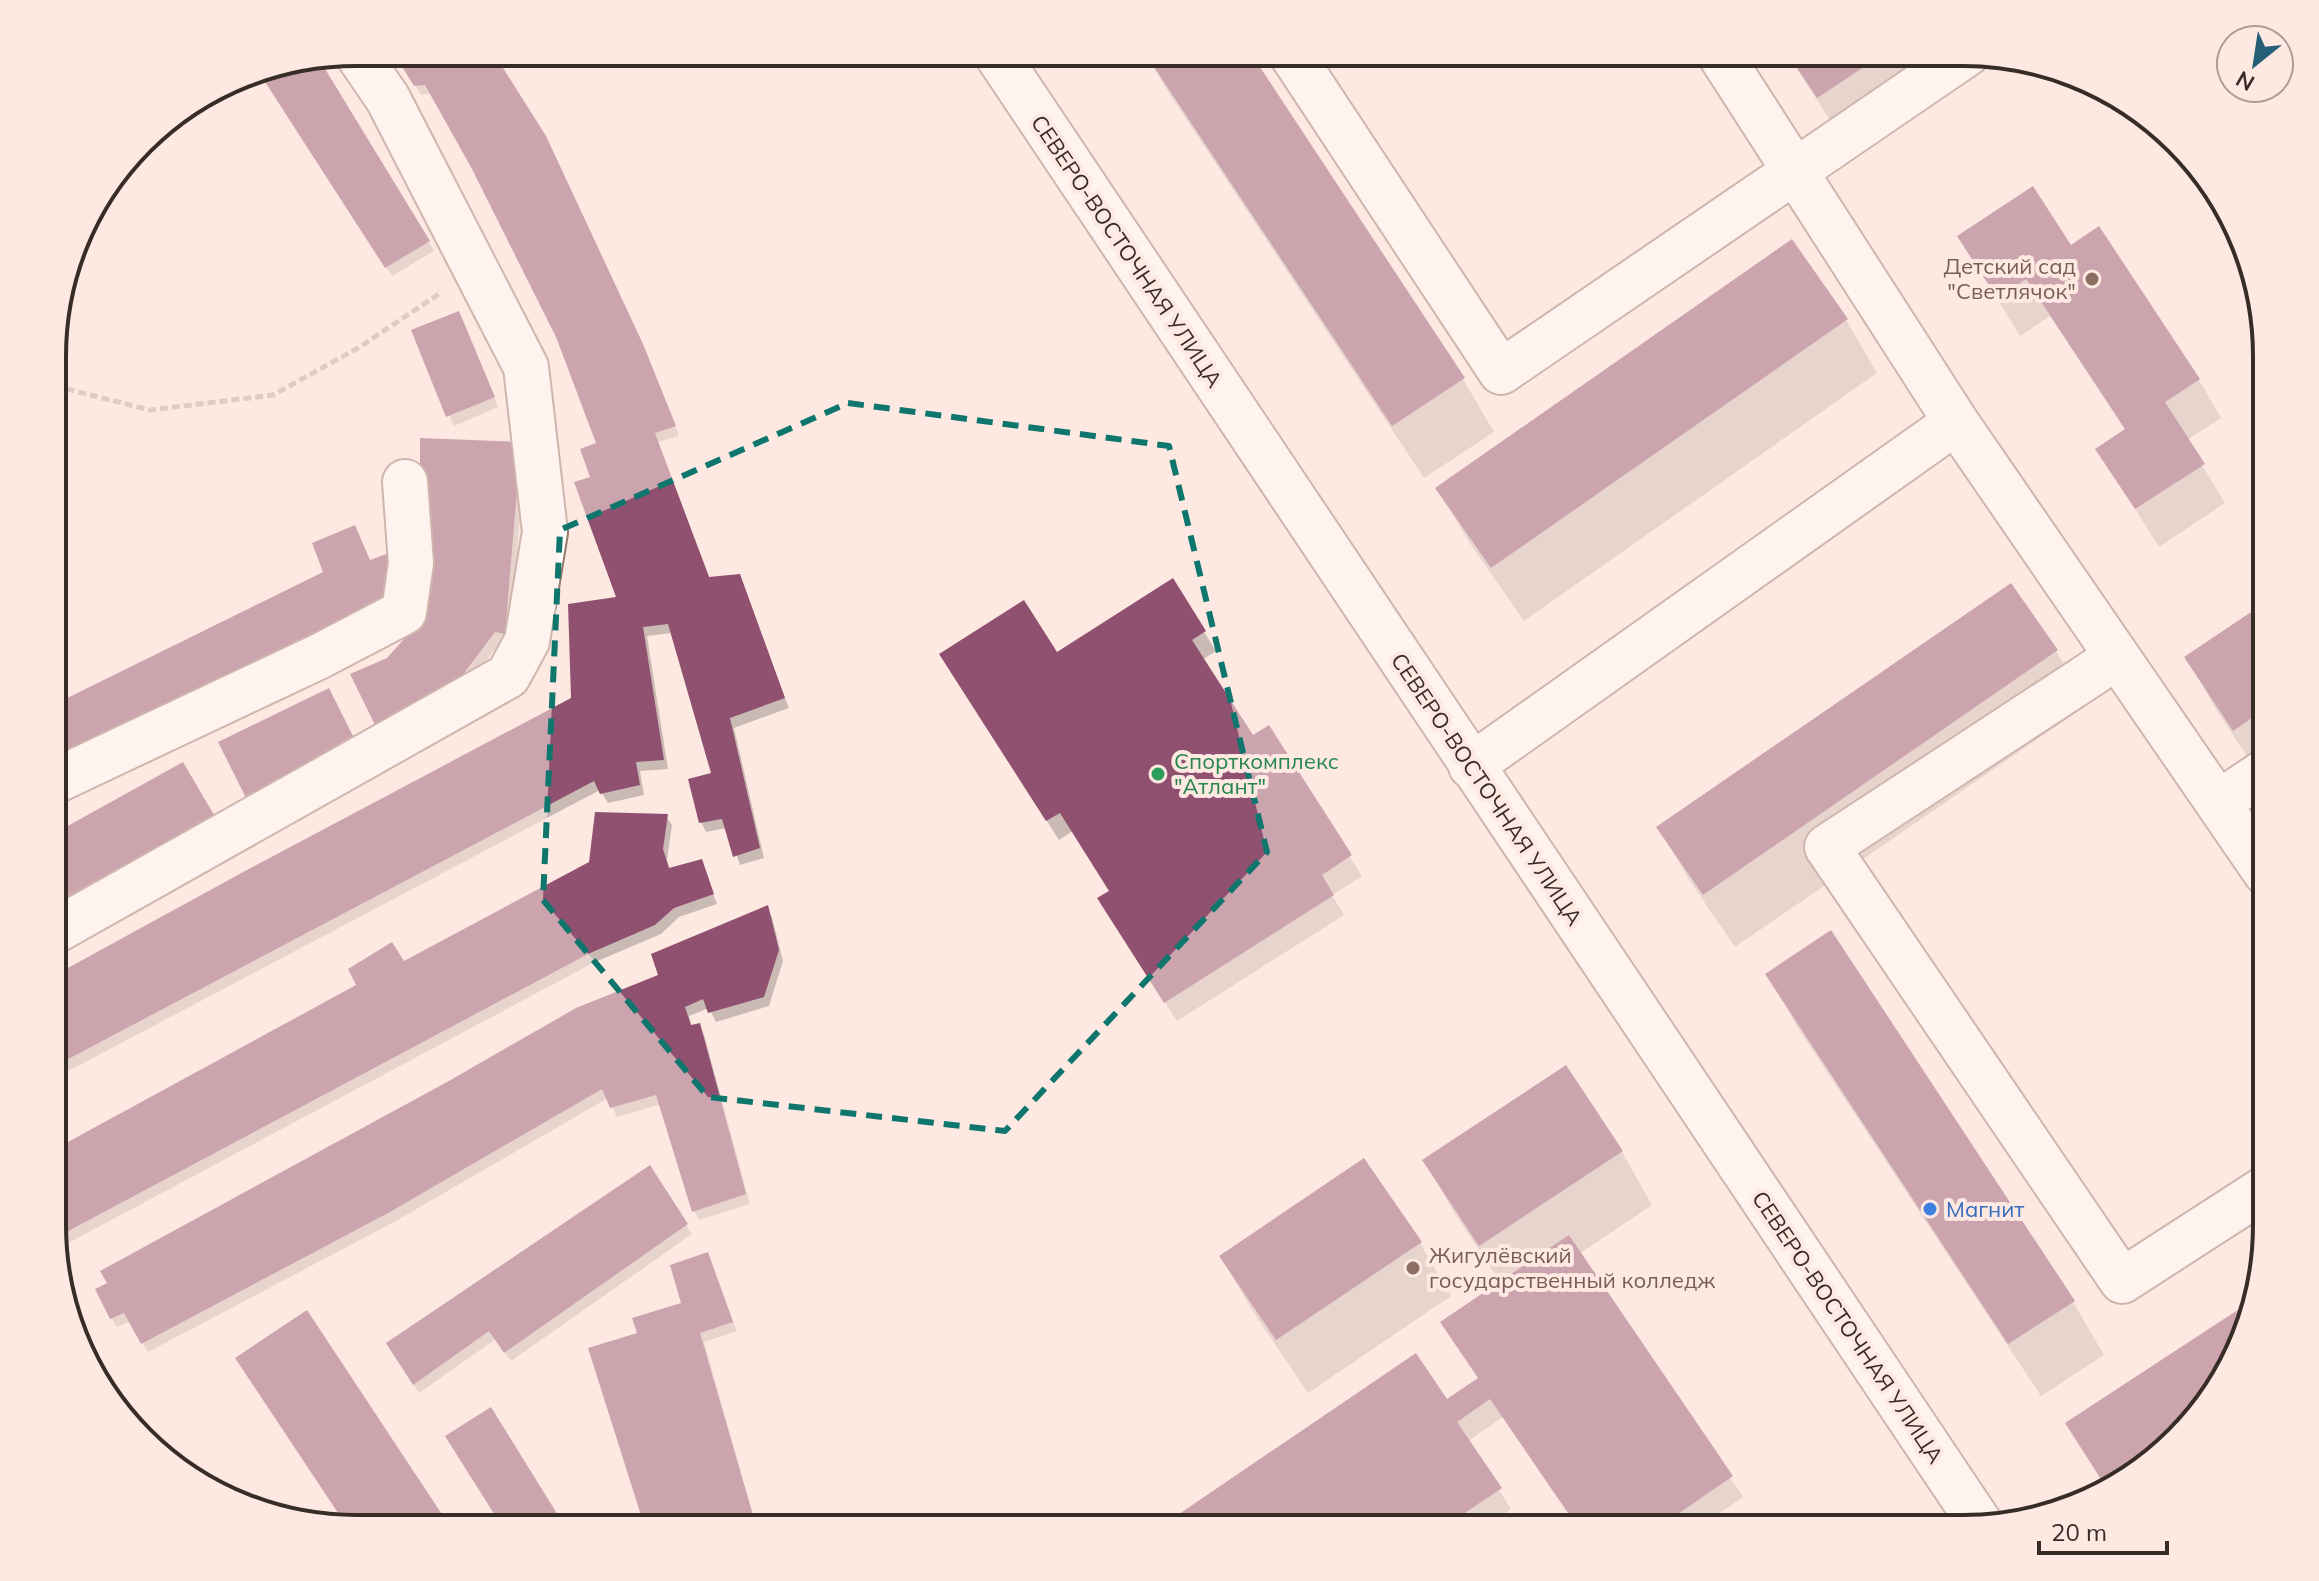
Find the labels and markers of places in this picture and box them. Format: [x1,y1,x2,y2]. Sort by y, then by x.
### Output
place label: Детский сад "Светлячок" [1943,252,2076,305]
marker: Детский сад "Светлячок" [2083,270,2101,288]
place label: Спорткомплекс "Атлант" [1174,747,1339,800]
marker: Спорткомплекс "Атлант" [1149,765,1167,783]
place label: Магнит [1946,1195,2024,1223]
marker: Магнит [1921,1200,1939,1218]
place label: Жигулёвский государственный колледж [1429,1241,1715,1294]
marker: Жигулёвский государственный колледж [1404,1259,1422,1277]

